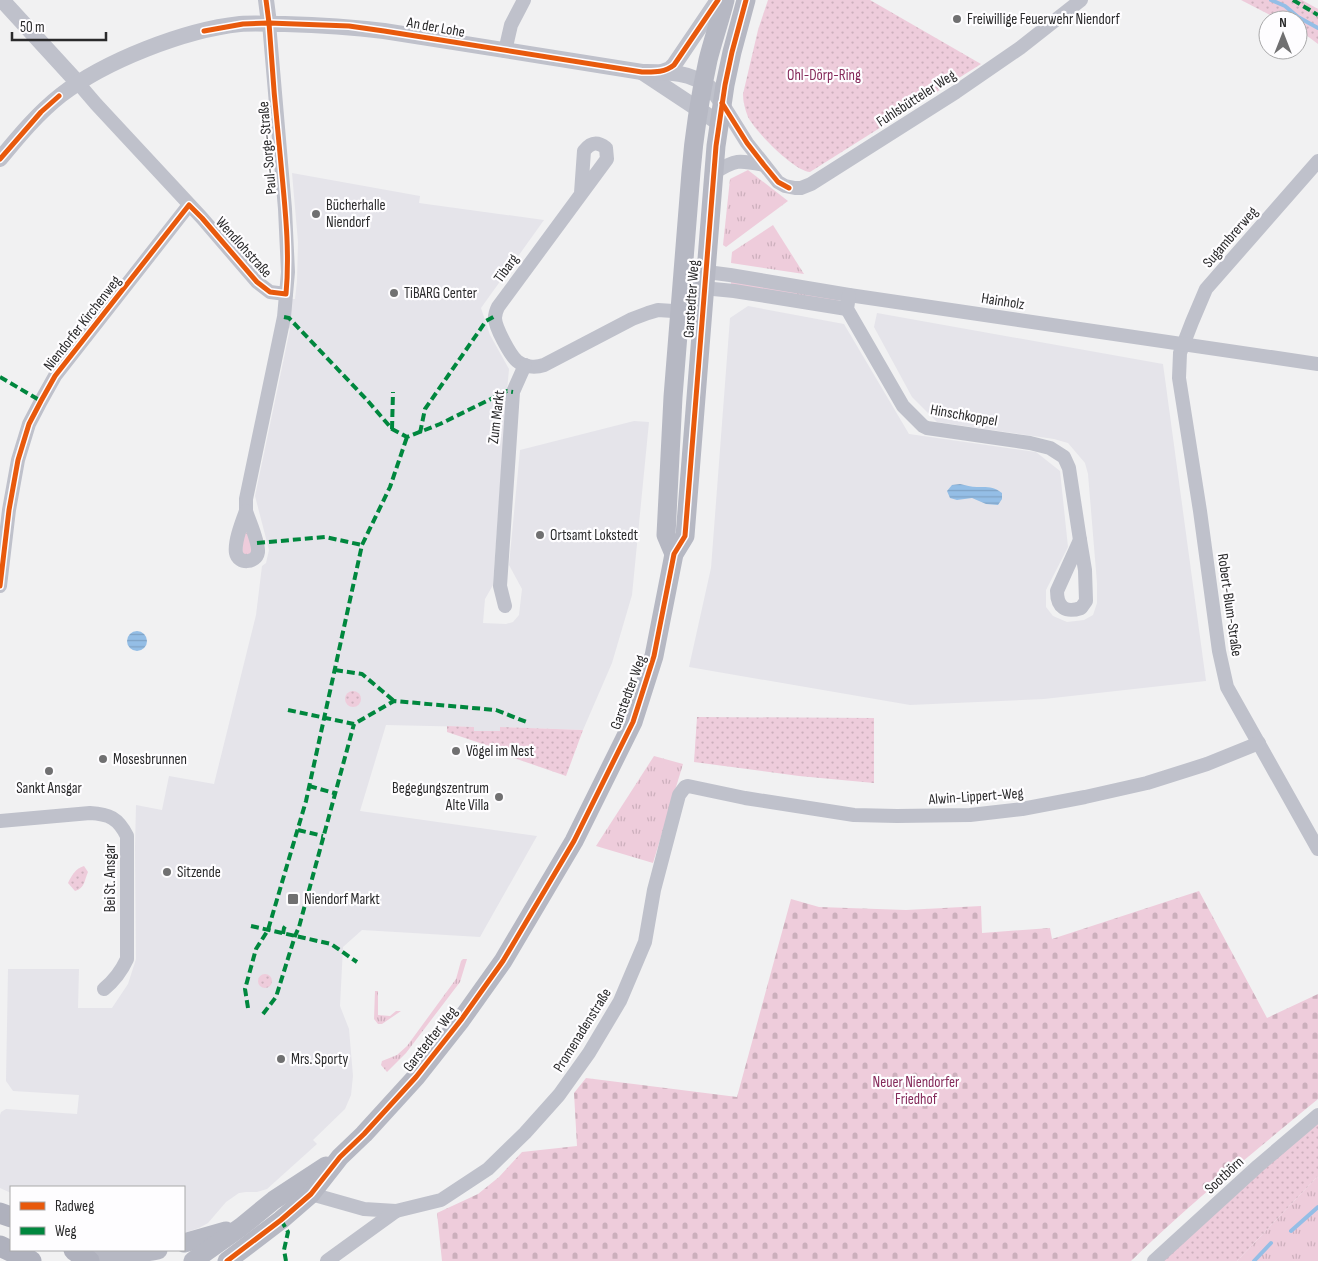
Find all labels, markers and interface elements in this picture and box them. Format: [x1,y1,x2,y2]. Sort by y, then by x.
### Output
scale bar [12,10,106,42]
place label: Freiwillige Feuerwehr Niendorf [967,10,1120,29]
north arrow [1258,10,1308,60]
street label: An der Lohe [404,13,466,42]
marker: Freiwillige Feuerwehr Niendorf [951,13,963,25]
text: N [1279,14,1287,31]
text: 50 m [20,18,45,37]
park label: Ohl-Dörp-Ring [787,66,861,85]
street label: Fuhlsbütteler Weg [873,66,960,131]
street label: Paul-Sorge-Straße [254,101,281,195]
place label: Bücherhalle Niendorf [326,196,386,232]
street label: Sugambrerweg [1199,203,1262,272]
marker: Bücherhalle Niendorf [310,208,322,220]
street label: Wendlohstraße [211,213,276,282]
street label: Tibarg [490,250,523,286]
street label: Garstedter Weg [679,259,704,339]
street label: Niendorfer Kirchenweg [39,272,125,375]
place label: TiBARG Center [404,284,478,303]
marker: TiBARG Center [388,287,400,299]
street label: Hainholz [980,289,1026,314]
street label: Zum Markt [484,389,509,445]
street label: Hinschkoppel [929,400,999,431]
place label: Ortsamt Lokstedt [550,526,638,545]
marker: Ortsamt Lokstedt [534,529,546,541]
street label: Robert-Blum-Straße [1213,552,1246,658]
street label: Garstedter Weg [606,652,651,732]
place label: Vögel im Nest [466,742,534,761]
marker: Vögel im Nest [450,745,462,757]
place label: Mosesbrunnen [113,750,187,769]
marker: Mosesbrunnen [97,753,109,765]
marker: Sankt Ansgar [43,765,55,777]
place label: Sankt Ansgar [16,779,82,798]
place label: Begegungszentrum Alte Villa [392,779,489,815]
street label: Alwin-Lippert-Weg [927,784,1024,809]
marker: Begegungszentrum Alte Villa [493,791,505,803]
street label: Bei St. Ansgar [101,843,120,912]
place label: Sitzende [177,863,221,882]
marker: Sitzende [161,866,173,878]
place label: Niendorf Markt [304,890,380,909]
marker: Niendorf Markt [286,892,300,906]
street label: Promenadenstraße [549,985,616,1076]
street label: Garstedter Weg [399,1003,462,1076]
place label: Mrs. Sporty [291,1050,349,1069]
marker: Mrs. Sporty [275,1053,287,1065]
park label: Neuer Niendorfer Friedhof [873,1073,960,1109]
street label: Sootbörn [1201,1153,1248,1198]
legend [10,1186,185,1251]
text: Radweg [55,1197,94,1216]
text: Weg [55,1222,77,1241]

